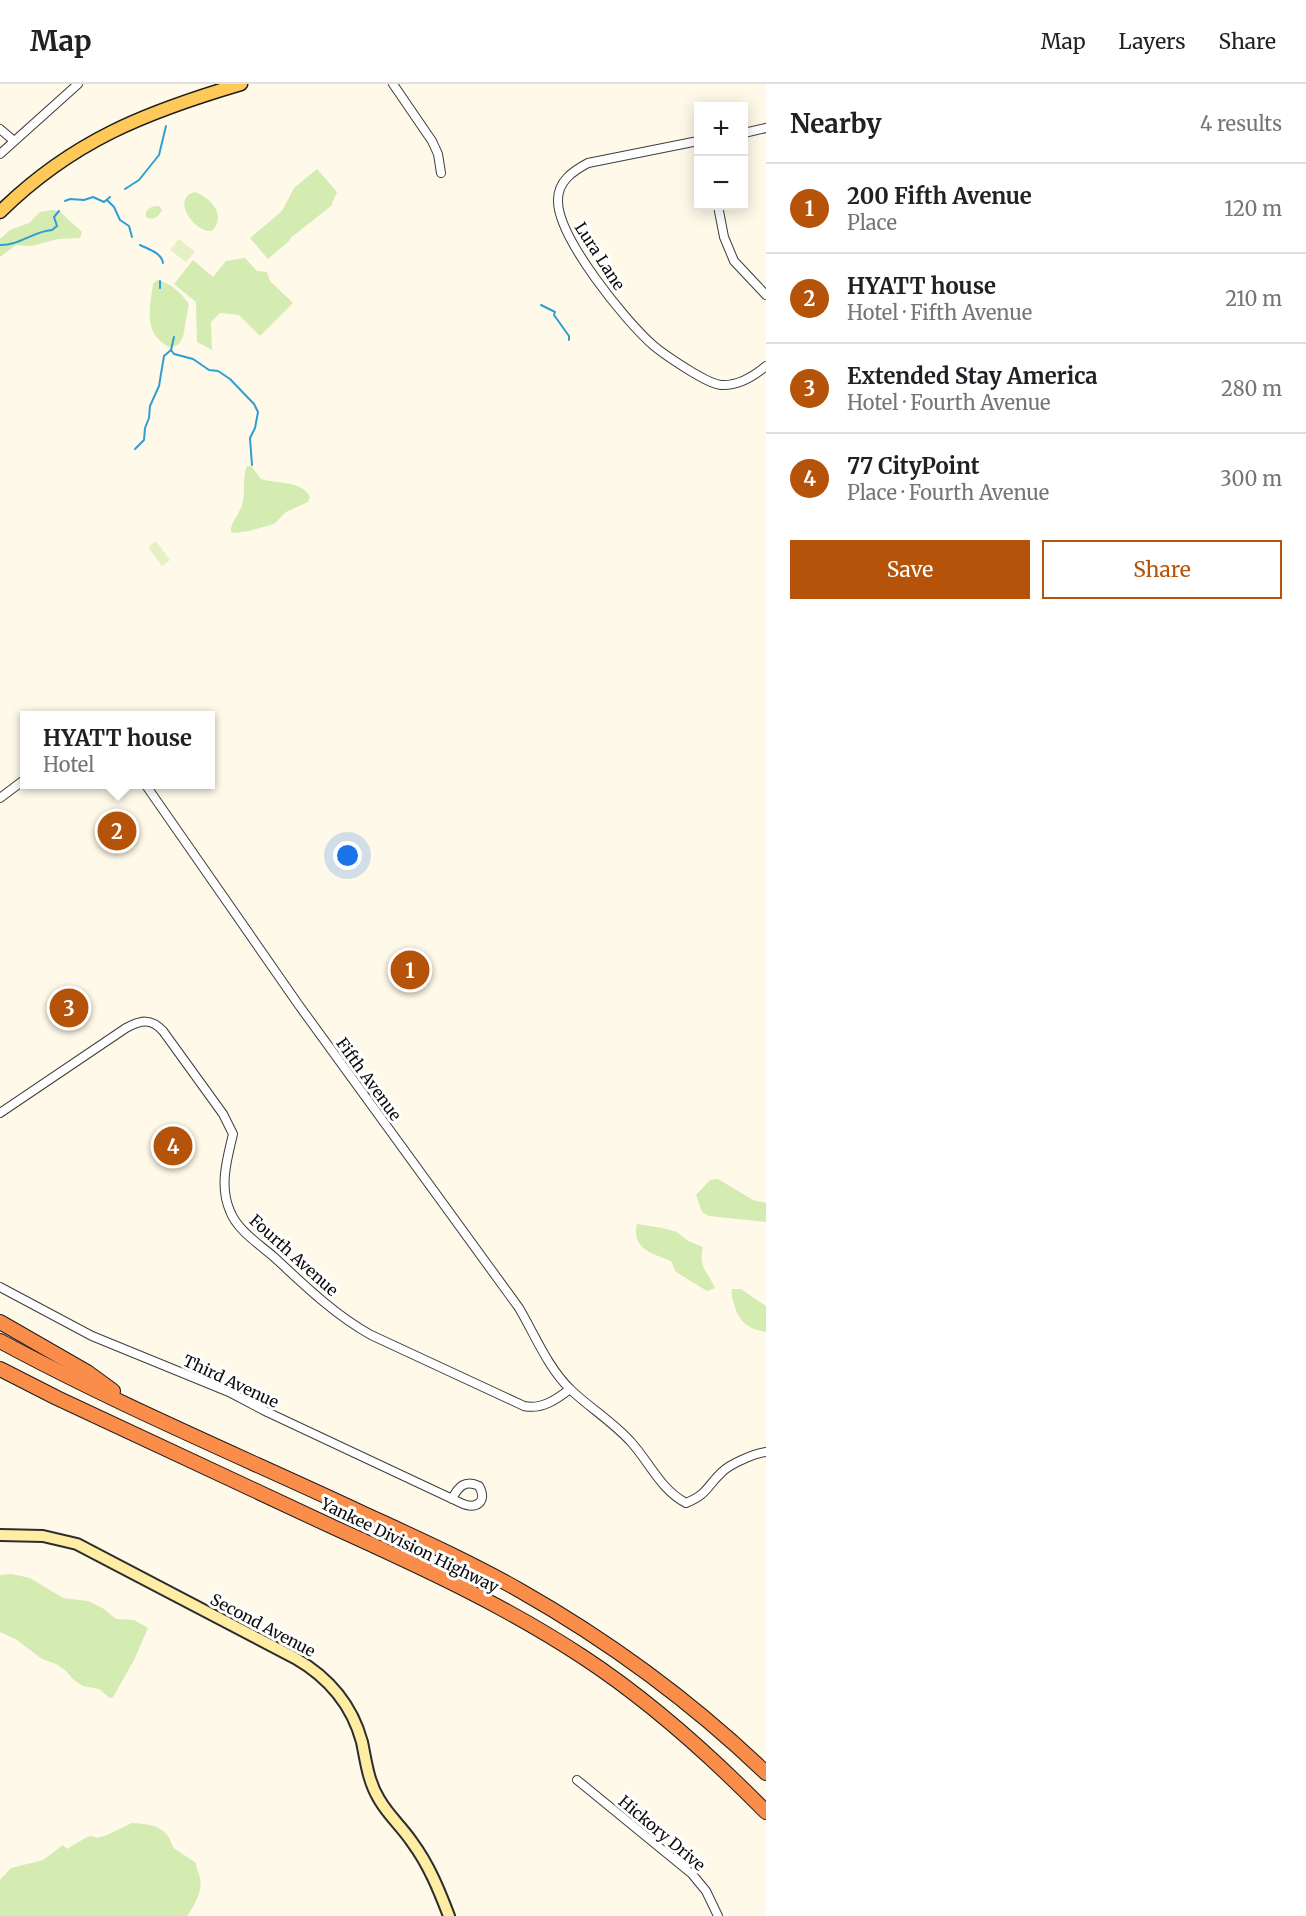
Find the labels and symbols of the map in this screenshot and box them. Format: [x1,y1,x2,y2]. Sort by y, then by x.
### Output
street label: Lura Lane [571,218,629,294]
pin: 2 [98,808,136,854]
your location [333,841,362,870]
pin: 1 [390,948,430,992]
pin: 3 [50,986,88,1030]
street label: Fifth Avenue [332,1034,406,1124]
pin: 4 [154,1124,192,1168]
street label: Fourth Avenue [246,1210,342,1300]
street label: Third Avenue [180,1350,282,1412]
street label: Yankee Division Highway [317,1493,503,1597]
street label: Second Avenue [207,1589,319,1661]
street label: Hickory Drive [615,1791,709,1875]

